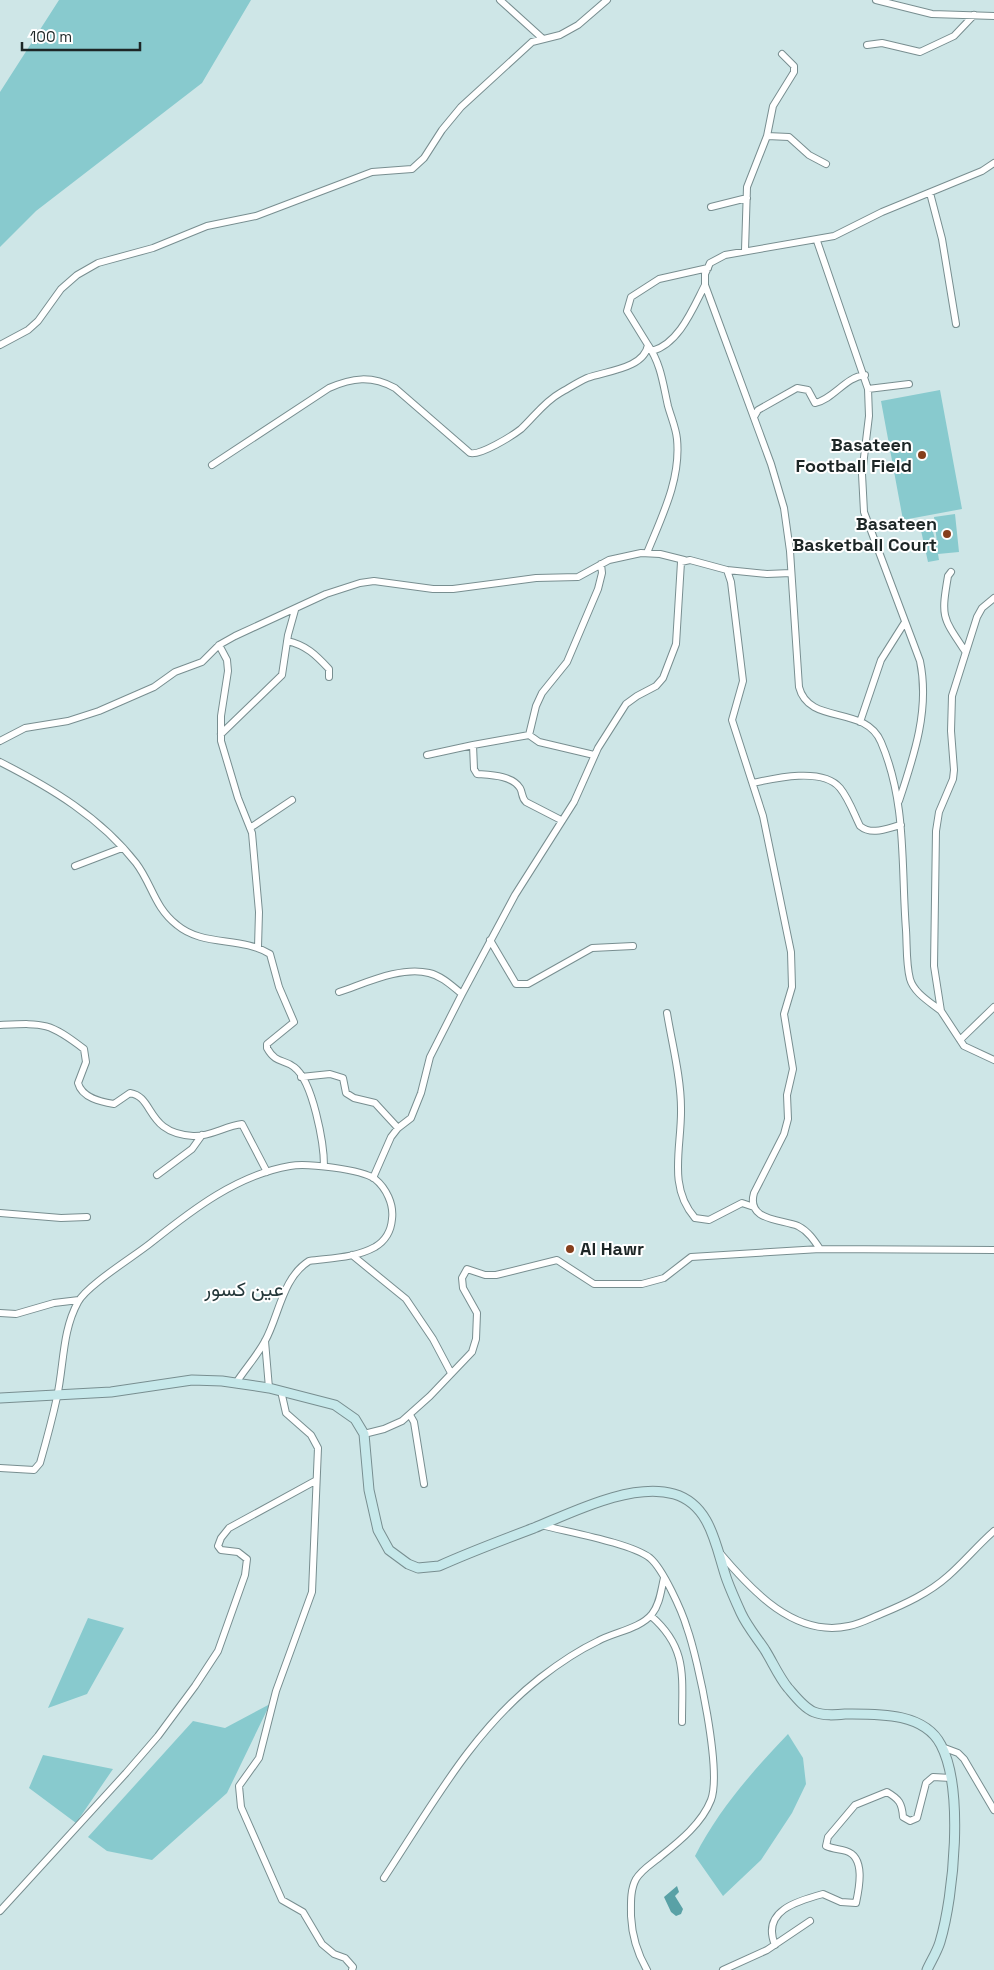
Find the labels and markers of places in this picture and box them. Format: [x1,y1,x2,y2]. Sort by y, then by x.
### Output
place label: Basateen Football Field [795,433,912,477]
marker: Basateen Football Field [916,449,928,461]
place label: Basateen Basketball Court [792,512,937,556]
marker: Basateen Basketball Court [941,528,953,540]
place label: Al Hawr [580,1237,644,1260]
marker: Al Hawr [564,1243,576,1255]

